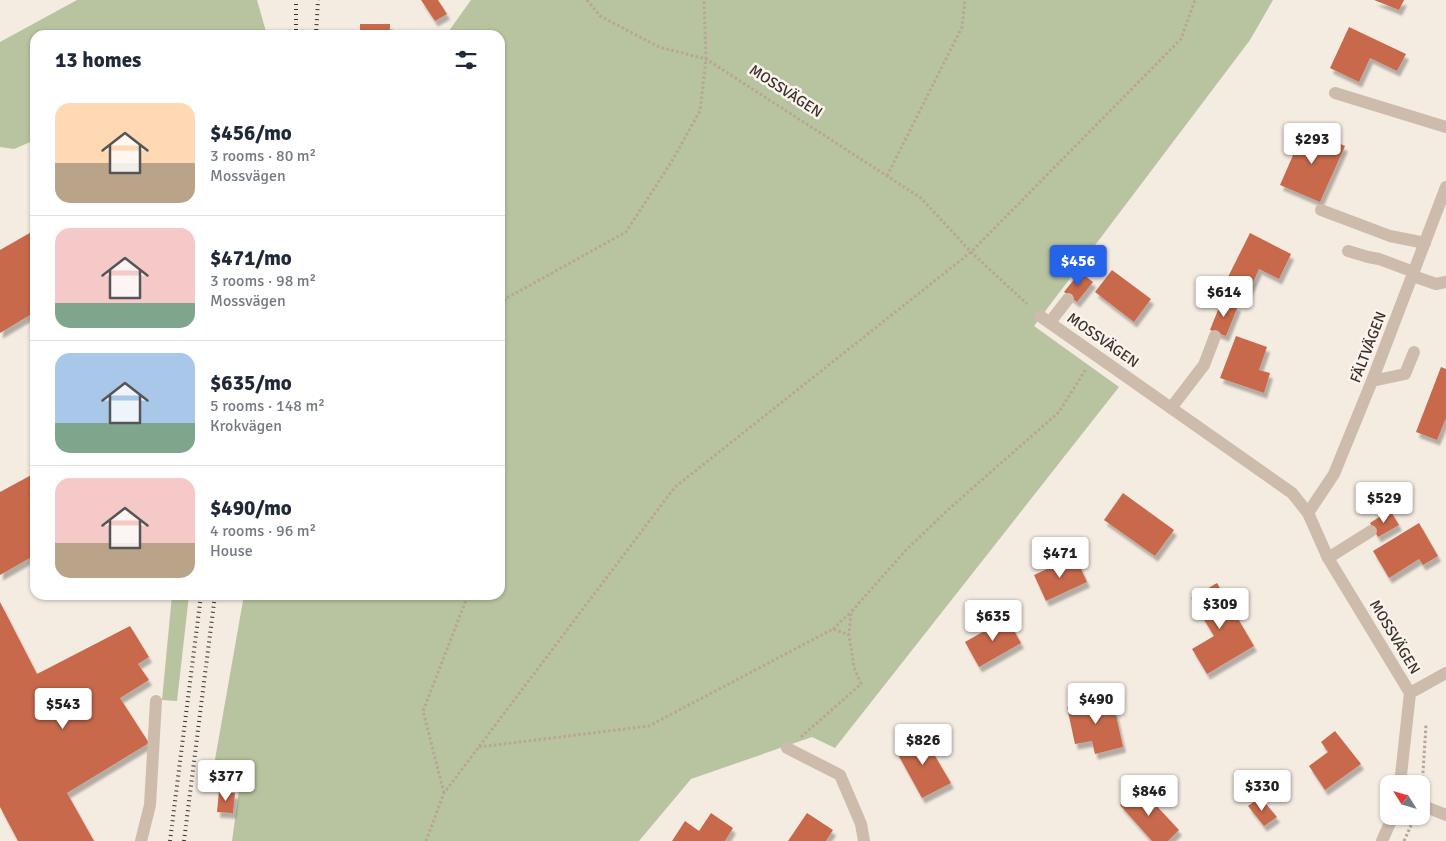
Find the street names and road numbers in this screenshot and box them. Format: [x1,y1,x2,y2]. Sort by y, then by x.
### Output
street label: MOSSVÄGEN [746,61,826,121]
street label: MOSSVÄGEN [1064,309,1142,371]
street label: FÄLTVÄGEN [1346,309,1390,385]
street label: MOSSVÄGEN [1366,597,1424,677]

